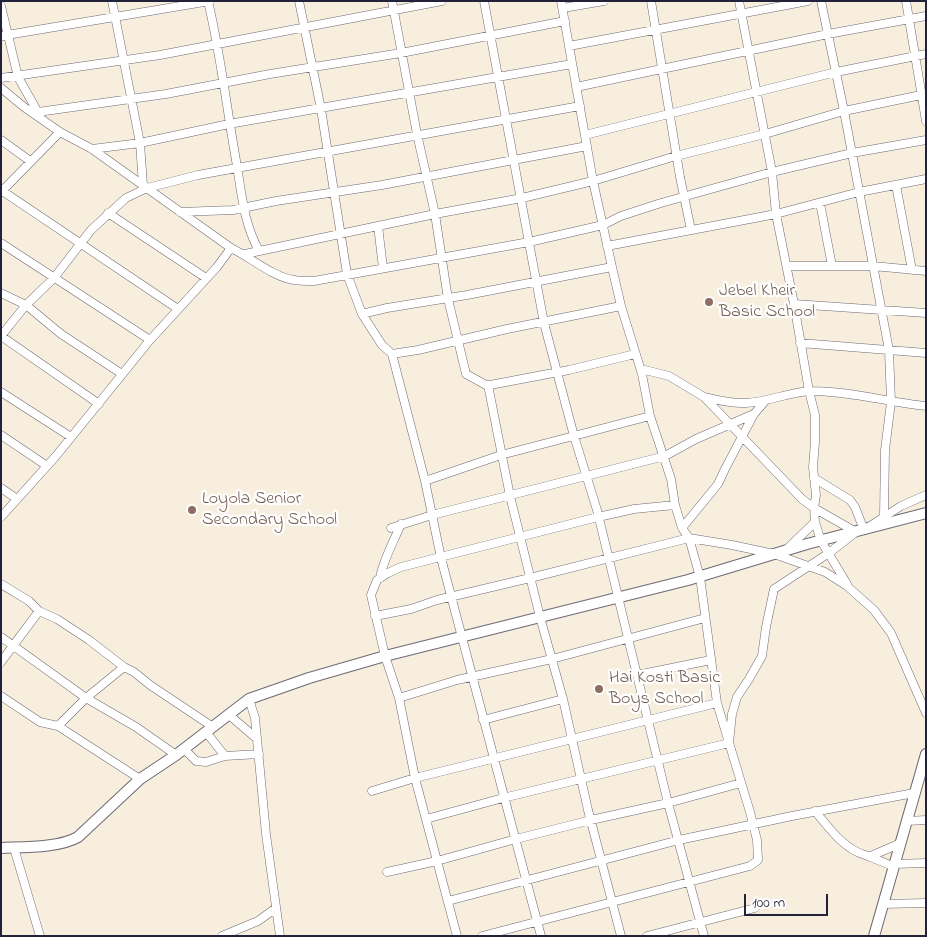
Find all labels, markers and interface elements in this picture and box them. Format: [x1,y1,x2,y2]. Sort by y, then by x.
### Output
place label: Jebel Kheir Basic School [719,281,815,324]
marker: Jebel Kheir Basic School [703,296,715,308]
place label: Loyola Senior Secondary School [202,489,337,532]
marker: Loyola Senior Secondary School [186,504,198,516]
place label: Hai Kosti Basic Boys School [609,668,720,711]
marker: Hai Kosti Basic Boys School [593,683,605,695]
scale bar [747,884,831,916]
text: 100 m [752,892,785,914]

